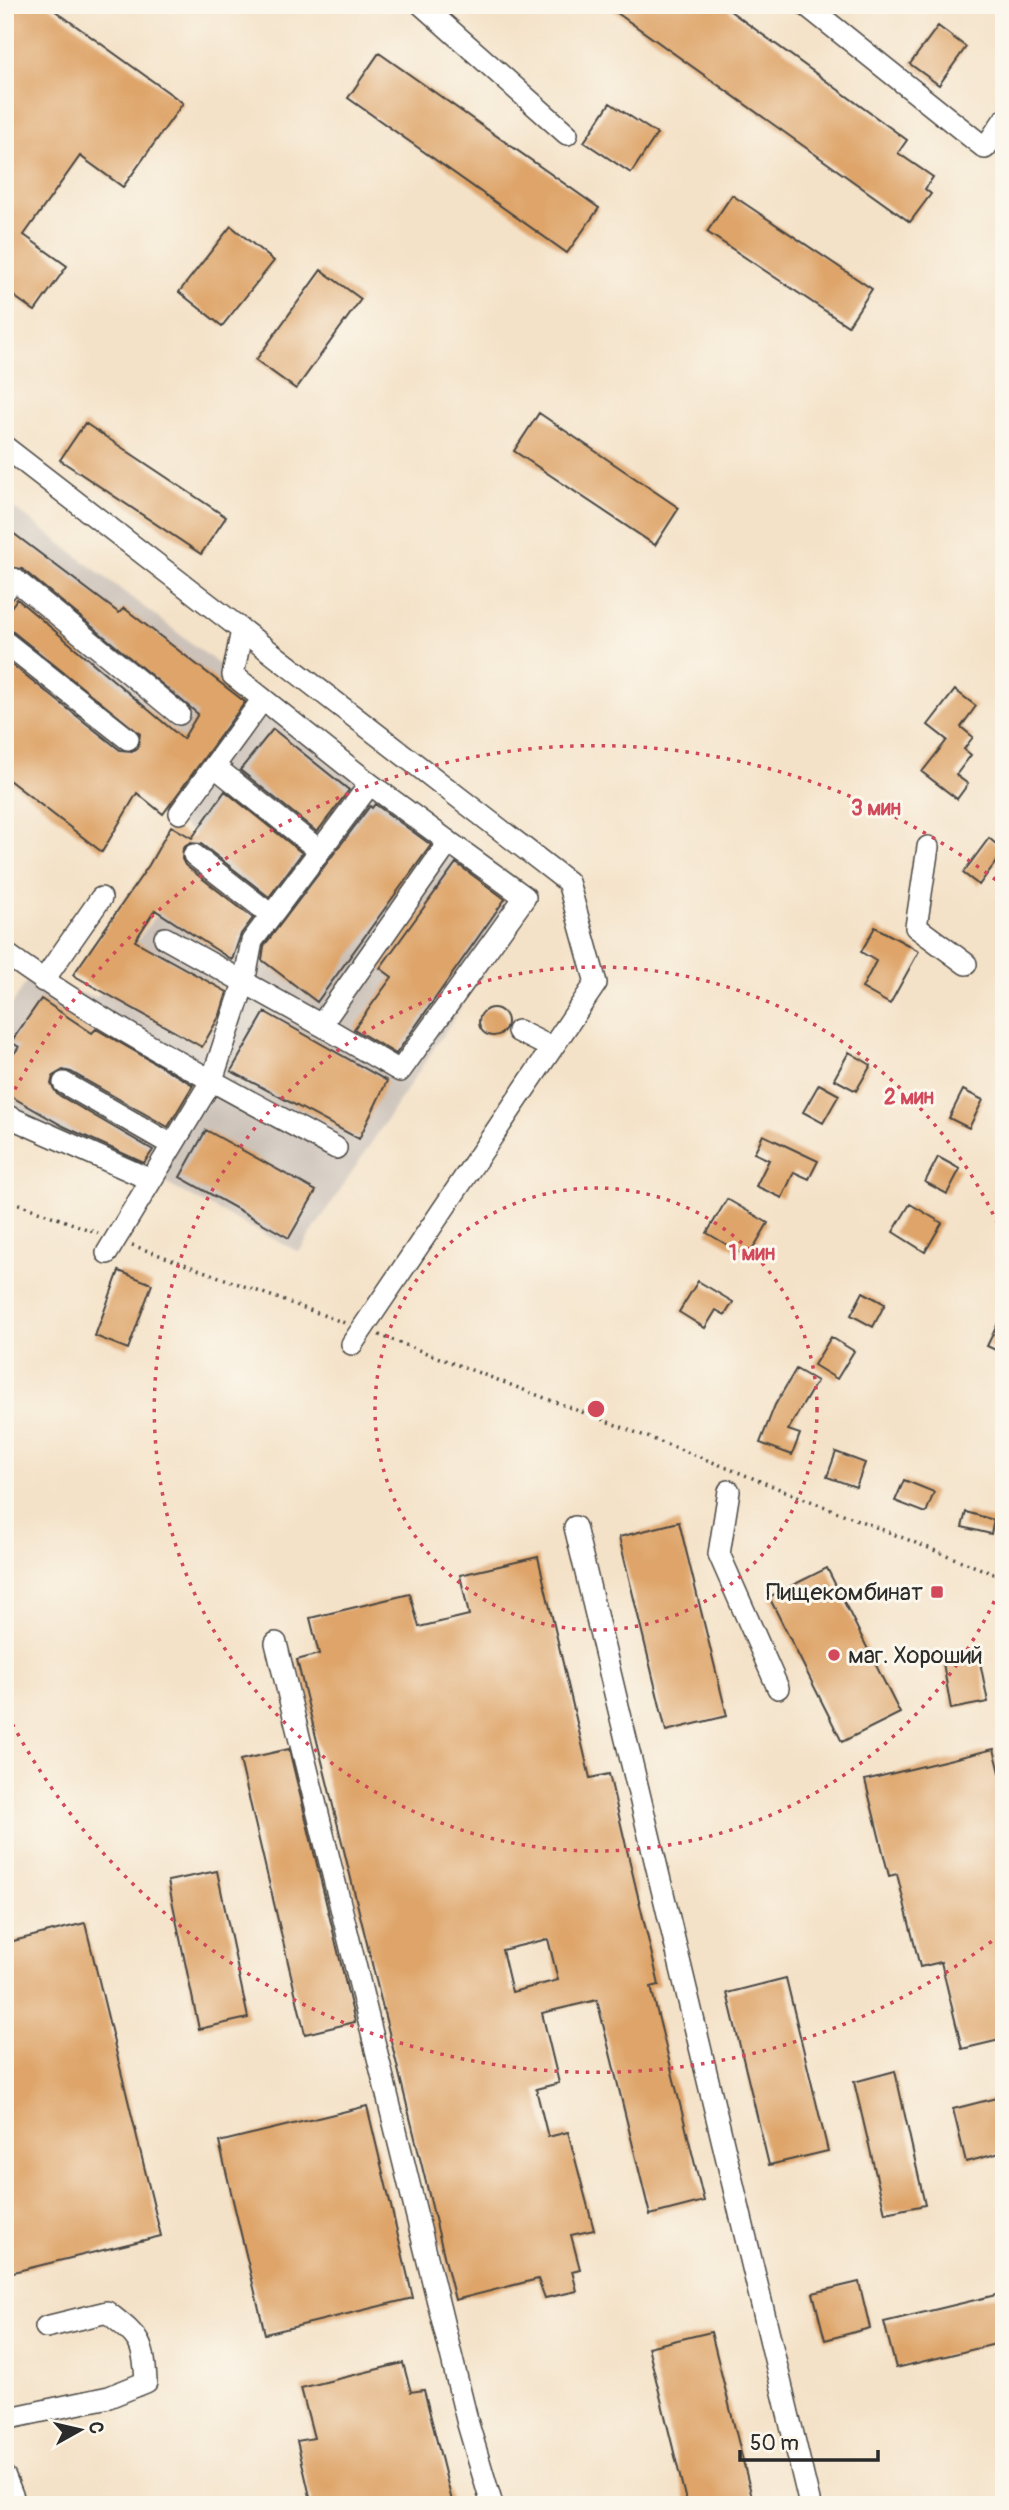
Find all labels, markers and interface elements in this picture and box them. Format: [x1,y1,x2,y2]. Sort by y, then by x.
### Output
text: 3 мин [851,795,901,822]
text: 2 мин [884,1084,934,1111]
text: 1 мин [729,1240,775,1267]
centre of rings [584,1397,608,1421]
place label: Пищекомбинат [766,1578,923,1607]
marker: Пищекомбинат [929,1584,945,1600]
place label: маг. Хороший [848,1641,983,1670]
marker: маг. Хороший [826,1647,842,1663]
north arrow [46,2394,116,2464]
scale bar [740,2419,878,2463]
text: С [83,2420,109,2436]
text: 50 m [750,2430,799,2457]

